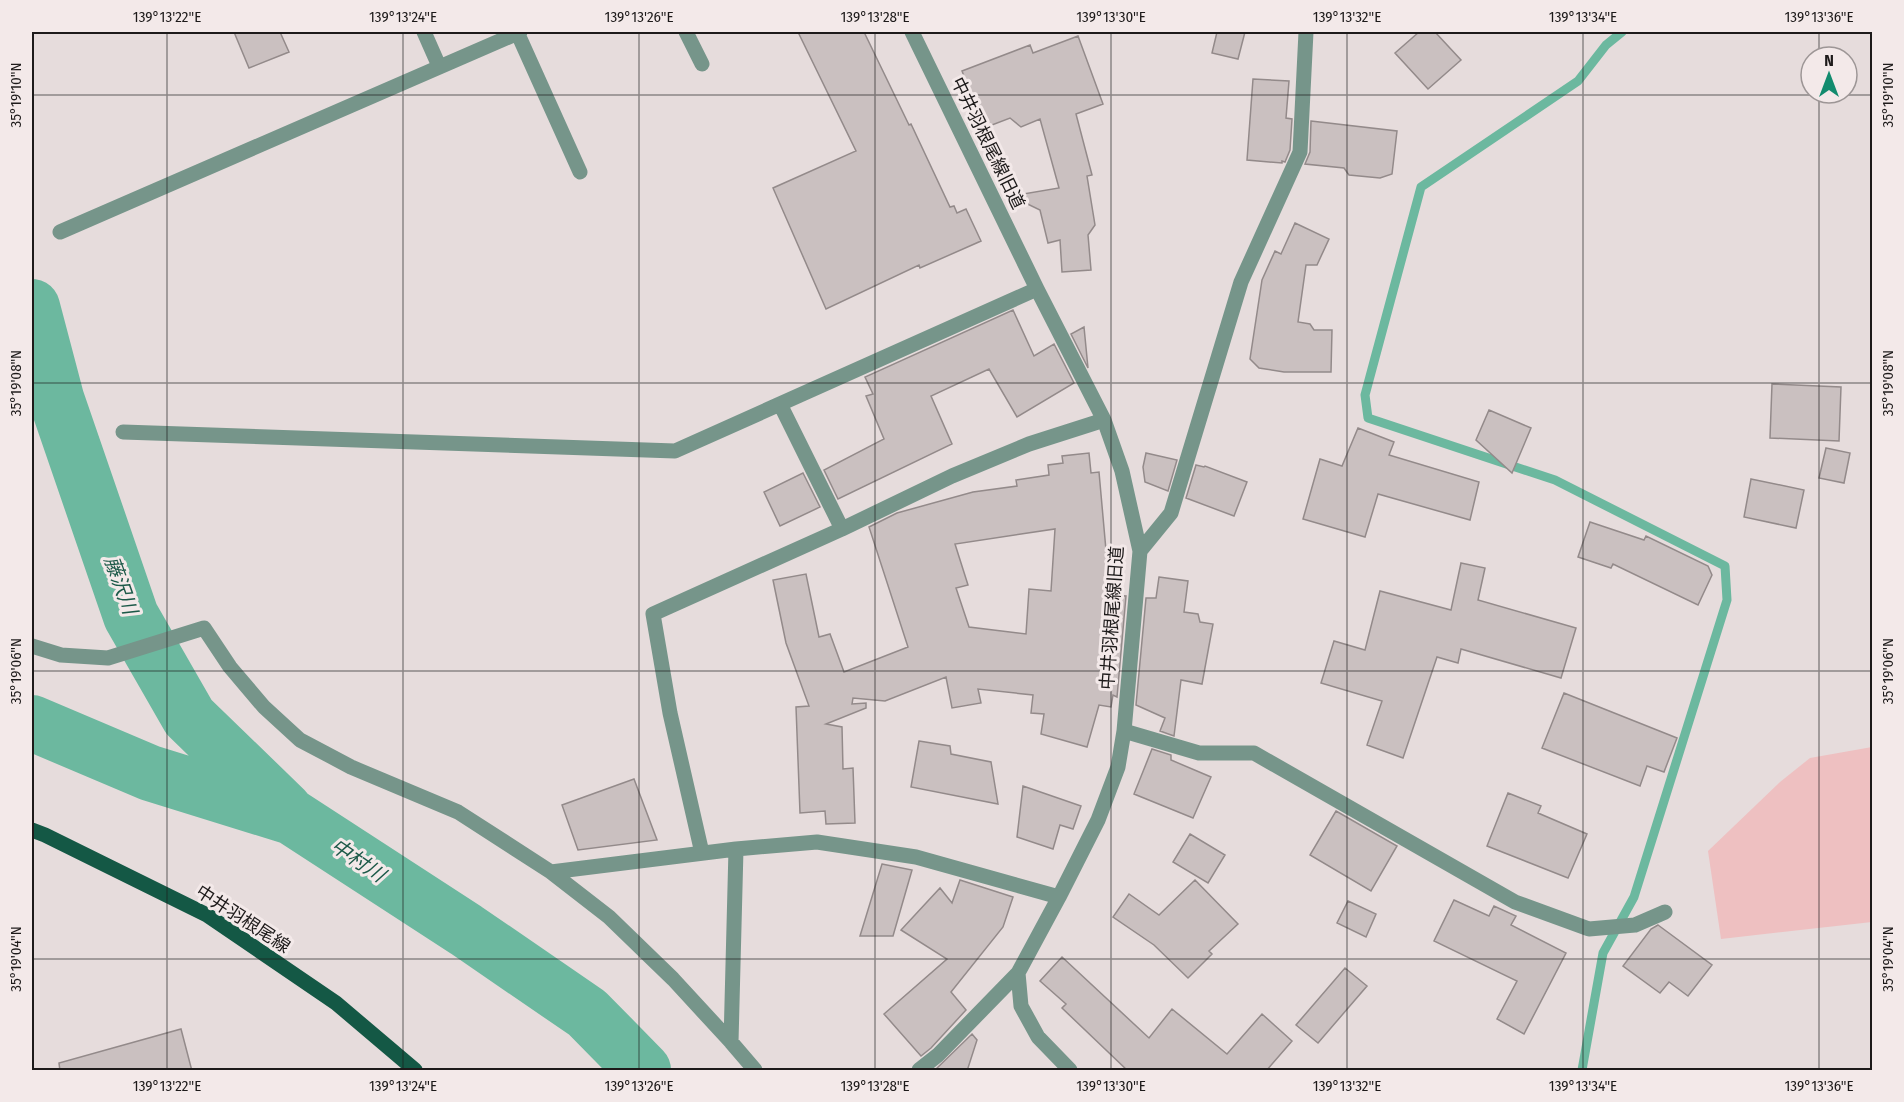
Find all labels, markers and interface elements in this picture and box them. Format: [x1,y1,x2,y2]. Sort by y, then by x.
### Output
text: 139°13'22"E [133,8,201,26]
text: 139°13'24"E [369,8,437,26]
text: 139°13'26"E [605,8,673,26]
text: 139°13'28"E [840,8,910,26]
text: 139°13'30"E [1076,8,1146,26]
text: 139°13'32"E [1313,8,1381,26]
text: 139°13'34"E [1549,8,1617,26]
text: 139°13'36"E [1784,8,1854,26]
north arrow [1799,45,1859,105]
text: N [1824,51,1834,70]
text: 35°19'10"N [7,63,25,128]
text: 35°19'10"N [1879,63,1897,128]
street label: 中井羽根尾線旧道 [947,73,1029,213]
text: 35°19'08"N [7,350,25,416]
text: 35°19'08"N [1879,350,1897,416]
street label: 中井羽根尾線旧道 [1096,545,1128,691]
water label: 藤沢川 [99,553,143,619]
text: 35°19'06"N [7,638,25,704]
text: 35°19'06"N [1879,638,1897,704]
water label: 中村川 [326,833,391,888]
street label: 中井羽根尾線 [192,880,294,958]
text: 35°19'04"N [7,926,25,992]
text: 35°19'04"N [1879,926,1897,992]
text: 139°13'22"E [133,1077,201,1095]
text: 139°13'24"E [369,1077,437,1095]
text: 139°13'26"E [605,1077,673,1095]
text: 139°13'28"E [840,1077,910,1095]
text: 139°13'30"E [1076,1077,1146,1095]
text: 139°13'32"E [1313,1077,1381,1095]
text: 139°13'34"E [1549,1077,1617,1095]
text: 139°13'36"E [1784,1077,1854,1095]

